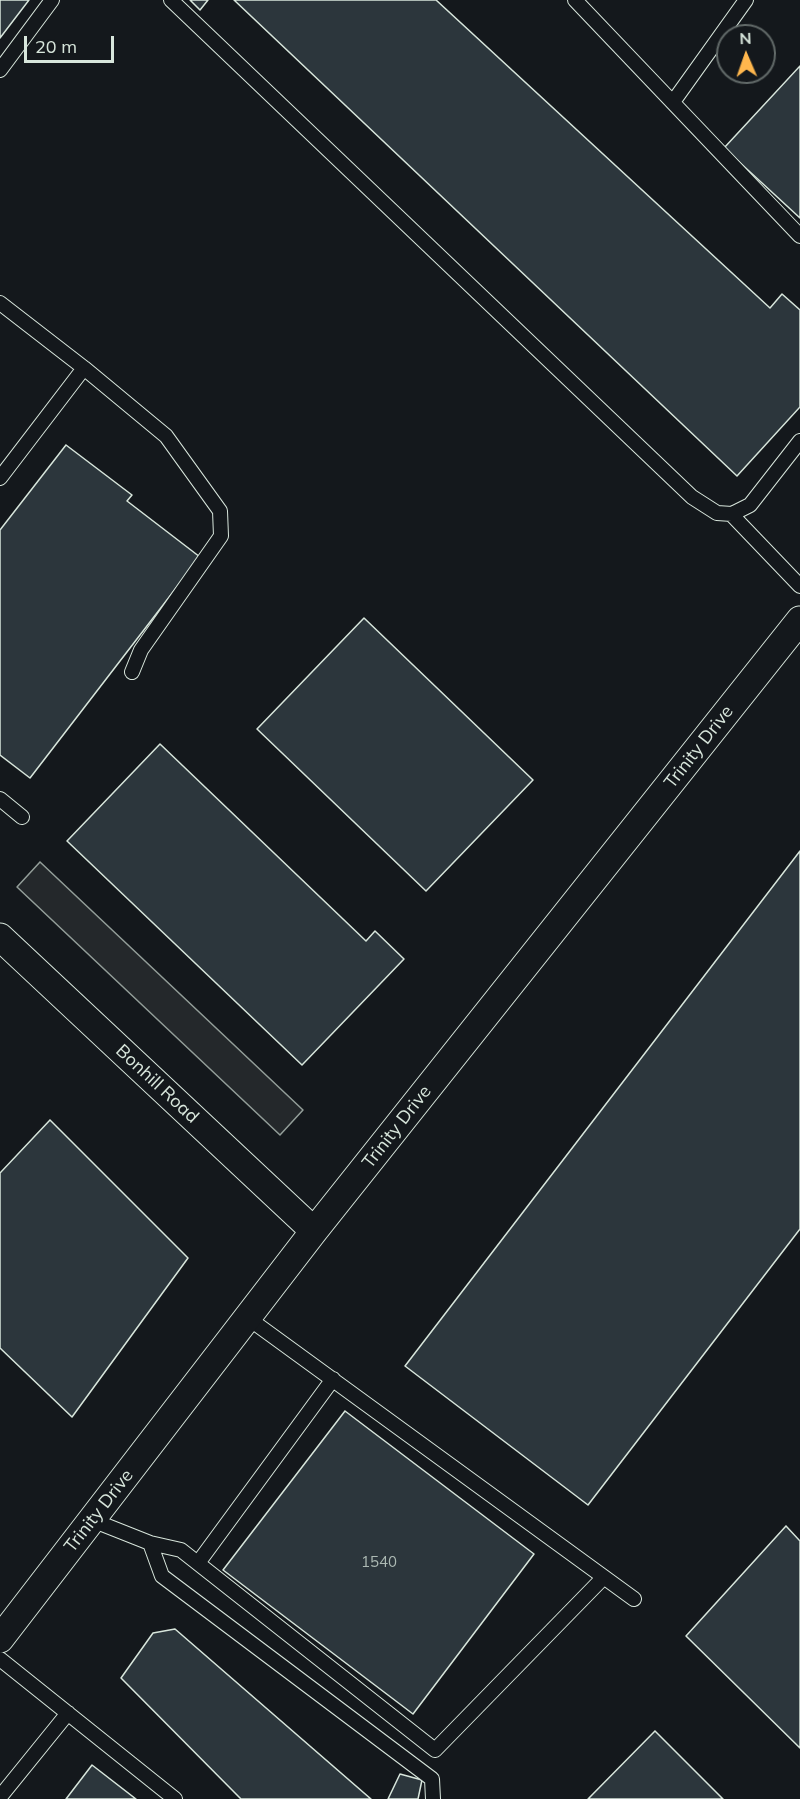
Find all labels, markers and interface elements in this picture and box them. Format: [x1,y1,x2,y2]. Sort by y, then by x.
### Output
scale bar [27,24,117,62]
north arrow [716,24,776,84]
text: N [739,28,752,48]
text: 20 m [35,35,77,58]
street label: Trinity Drive [660,701,738,793]
street label: Bonhill Road [111,1040,203,1128]
street label: Trinity Drive [358,1081,436,1173]
street label: Trinity Drive [60,1465,138,1557]
house number: 1540 [361,1553,397,1571]

